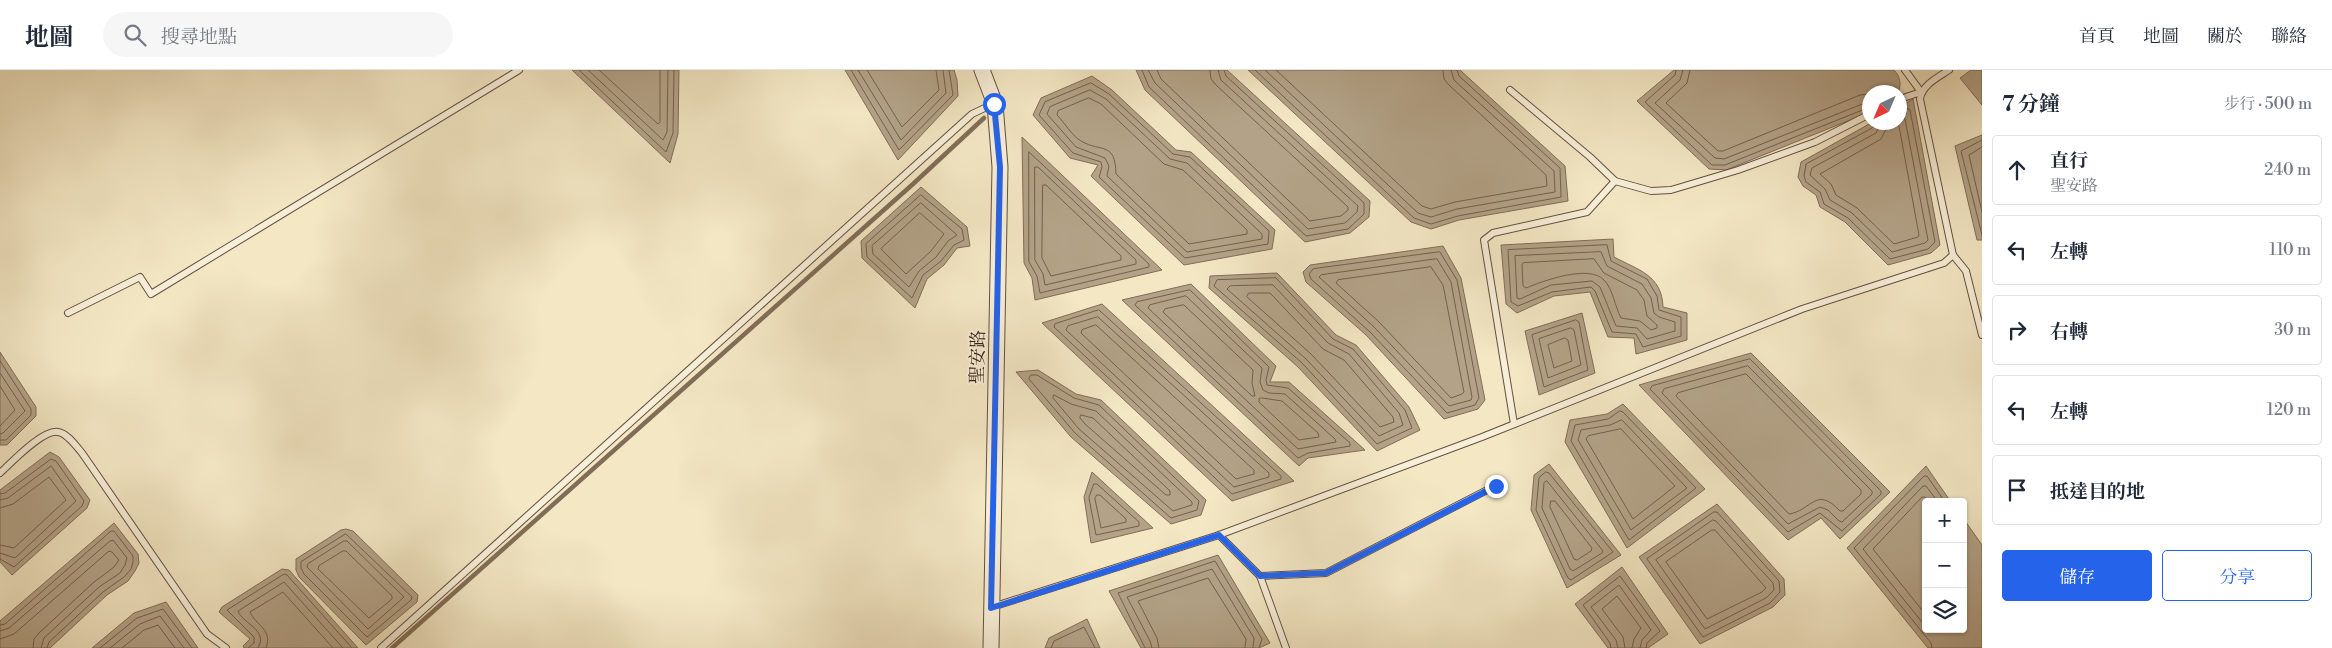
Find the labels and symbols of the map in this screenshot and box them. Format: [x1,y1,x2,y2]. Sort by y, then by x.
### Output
north arrow [1862,85,1907,130]
route start [983,93,1006,116]
street label: 聖安路 [966,330,990,384]
route end [1485,475,1508,498]

